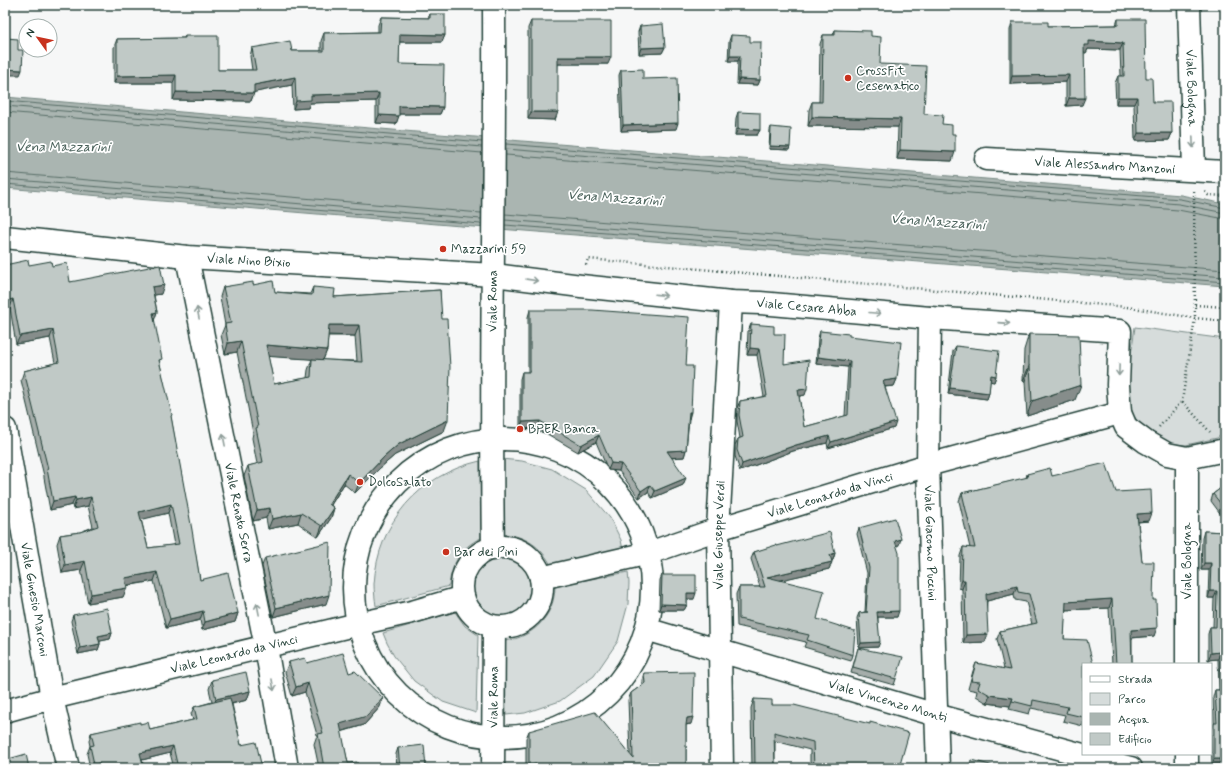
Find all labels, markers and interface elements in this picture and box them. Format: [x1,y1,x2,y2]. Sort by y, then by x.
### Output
north arrow [18,18,58,58]
text: N [23,26,38,40]
street label: Viale Bologna [1181,49,1201,127]
place label: CrossFit Cesenatico [856,63,920,95]
marker: CrossFit Cesenatico [843,73,853,83]
one-way arrow [1189,135,1197,148]
water label: Vena Mazzarini [16,138,112,156]
street label: Viale Alessandro Manzoni [1034,153,1176,178]
water label: Vena Mazzarini [567,186,665,210]
water label: Vena Mazzarini [890,210,988,234]
place label: Mazzarini 59 [451,241,526,258]
marker: Mazzarini 59 [438,244,448,254]
street label: Viale Nino Bixio [207,250,291,272]
street label: Viale Roma [484,270,501,332]
one-way arrow [525,276,538,284]
one-way arrow [654,291,667,298]
street label: Viale Cesare Abba [756,294,857,320]
one-way arrow [194,307,202,320]
one-way arrow [868,309,881,317]
one-way arrow [997,320,1010,327]
one-way arrow [1115,363,1122,376]
place label: BPER Banca [528,421,599,438]
marker: BPER Banca [515,424,525,434]
one-way arrow [220,434,228,447]
street label: Viale Renato Serra [220,461,257,564]
street label: Viale Leonardo da Vinci [765,468,895,522]
place label: DolcoSalato [368,474,431,491]
marker: DolcoSalato [355,477,365,487]
street label: Viale Giuseppe Verdi [709,480,729,590]
street label: Viale Giacomo Puccini [920,485,941,601]
street label: Viale Bologna [1179,522,1198,599]
street label: Viale Ginesio Marconi [16,541,53,658]
place label: Bar dei Pini [454,544,518,561]
marker: Bar dei Pini [441,547,451,557]
one-way arrow [254,603,262,616]
street label: Viale Leonardo da Vinci [169,630,300,678]
legend [1082,663,1212,755]
street label: Viale Roma [485,666,502,728]
text: Strada [1118,672,1152,688]
street label: Viale Vincenzo Monti [826,675,949,726]
one-way arrow [269,679,277,692]
text: Parco [1118,692,1146,708]
text: Acqua [1118,712,1149,728]
text: Edificio [1118,732,1152,748]

